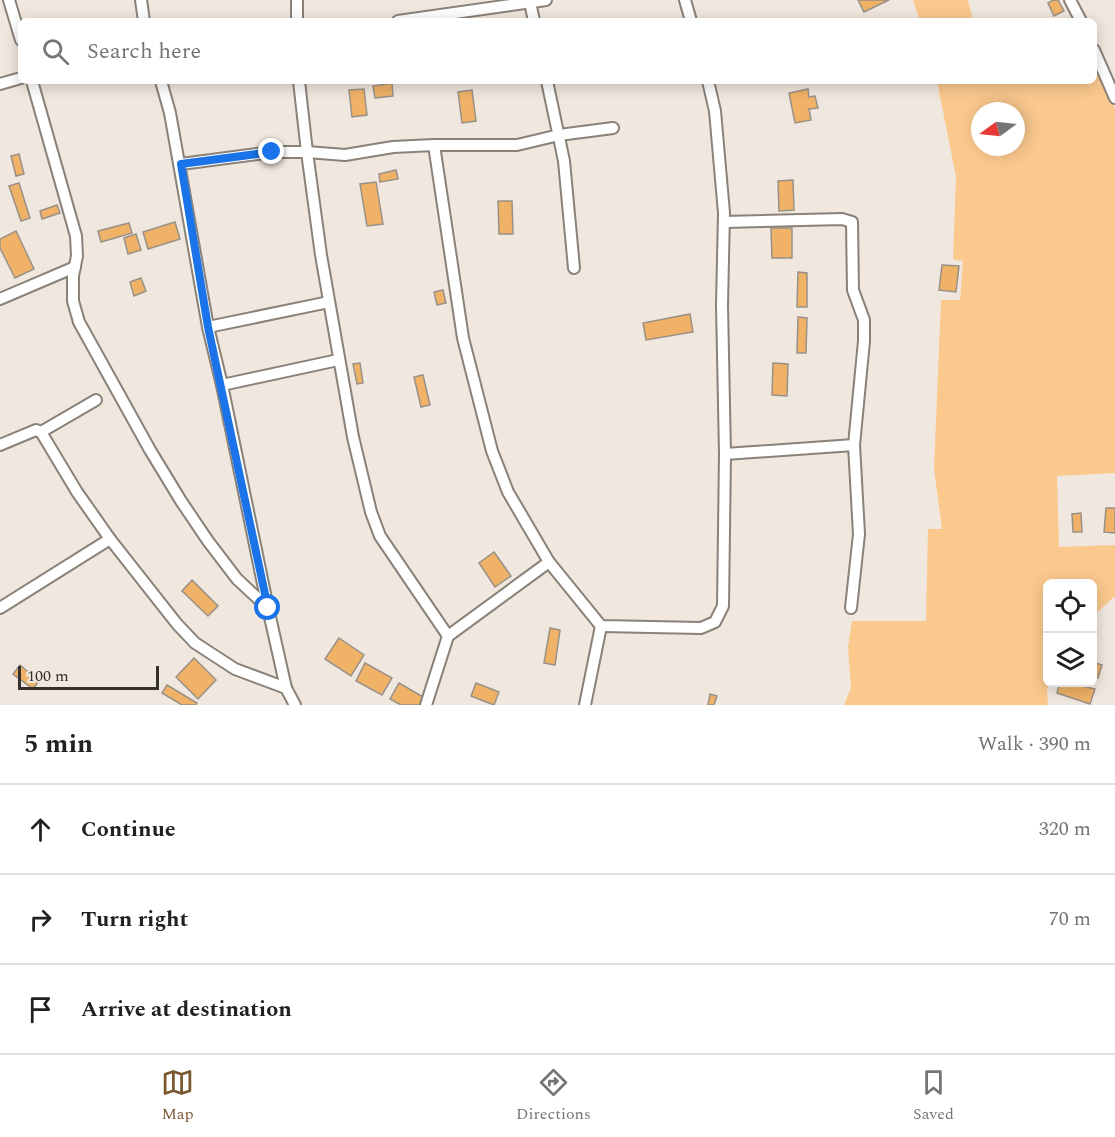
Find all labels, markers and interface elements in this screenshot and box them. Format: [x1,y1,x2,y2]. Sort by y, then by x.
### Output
search box [18,18,1097,84]
icon: search [39,35,72,68]
text: Search here [87,35,201,68]
north arrow [971,102,1025,156]
route end [258,138,284,164]
map controls [1043,579,1097,687]
button: locate [1043,579,1097,633]
route start [254,594,280,620]
button: layers [1043,633,1097,687]
scale bar [18,663,159,690]
text: 100 m [27,664,69,688]
text: 5 min [24,724,93,764]
text: Walk · 390 m [978,729,1091,759]
icon: ahead [24,813,57,846]
text: Continue [81,813,176,846]
text: 320 m [1039,814,1091,844]
icon: right [24,903,57,936]
text: Turn right [81,903,188,936]
text: 70 m [1049,904,1091,934]
icon: arrive [24,993,57,1026]
text: Arrive at destination [81,993,292,1026]
tab: Map [161,1066,194,1126]
tab: Directions [516,1066,591,1126]
tab: Saved [913,1066,954,1126]

